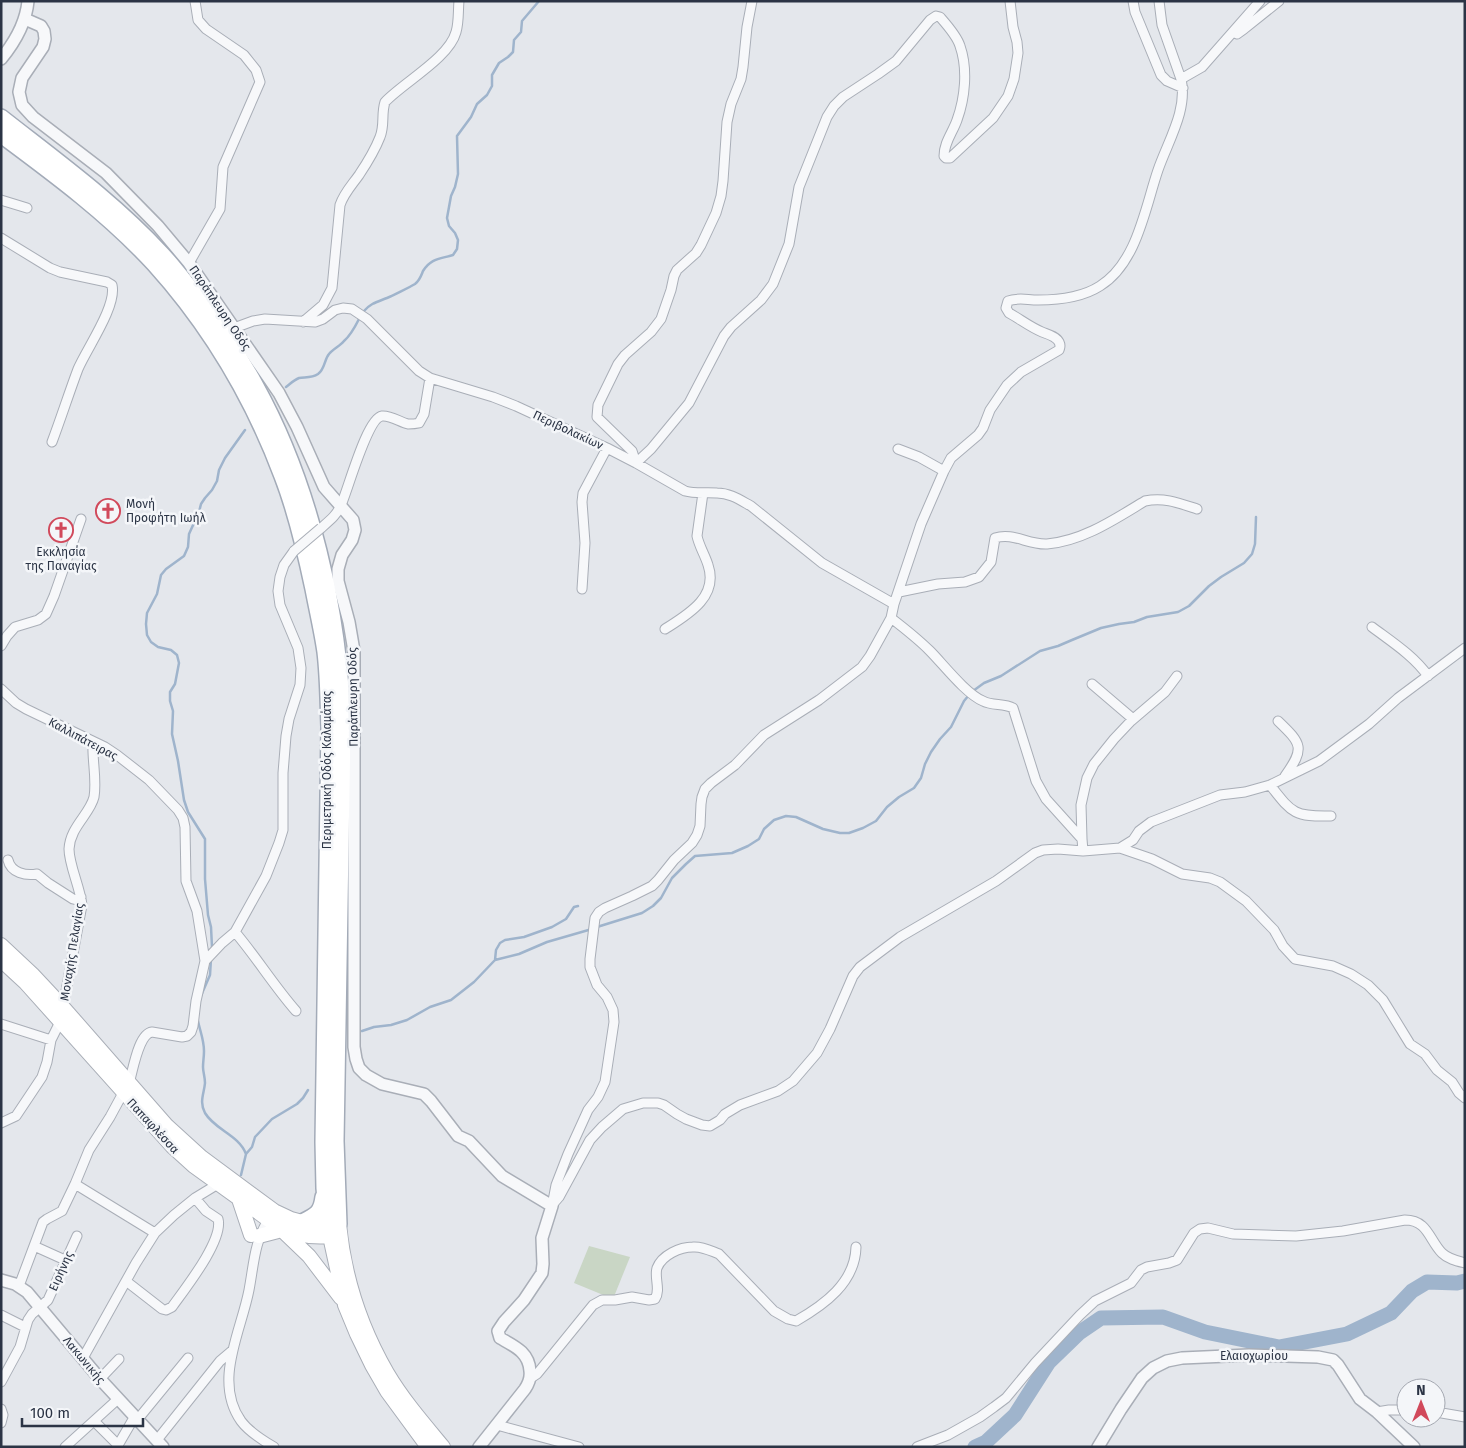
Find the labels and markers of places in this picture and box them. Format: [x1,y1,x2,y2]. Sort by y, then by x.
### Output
place label: Μονή Προφήτη Ιωήλ [126,497,207,525]
church icon: Μονή Προφήτη Ιωήλ [95,498,121,524]
church icon: Εκκλησία της Παναγίας [48,517,74,543]
place label: Εκκλησία της Παναγίας [24,545,97,573]

